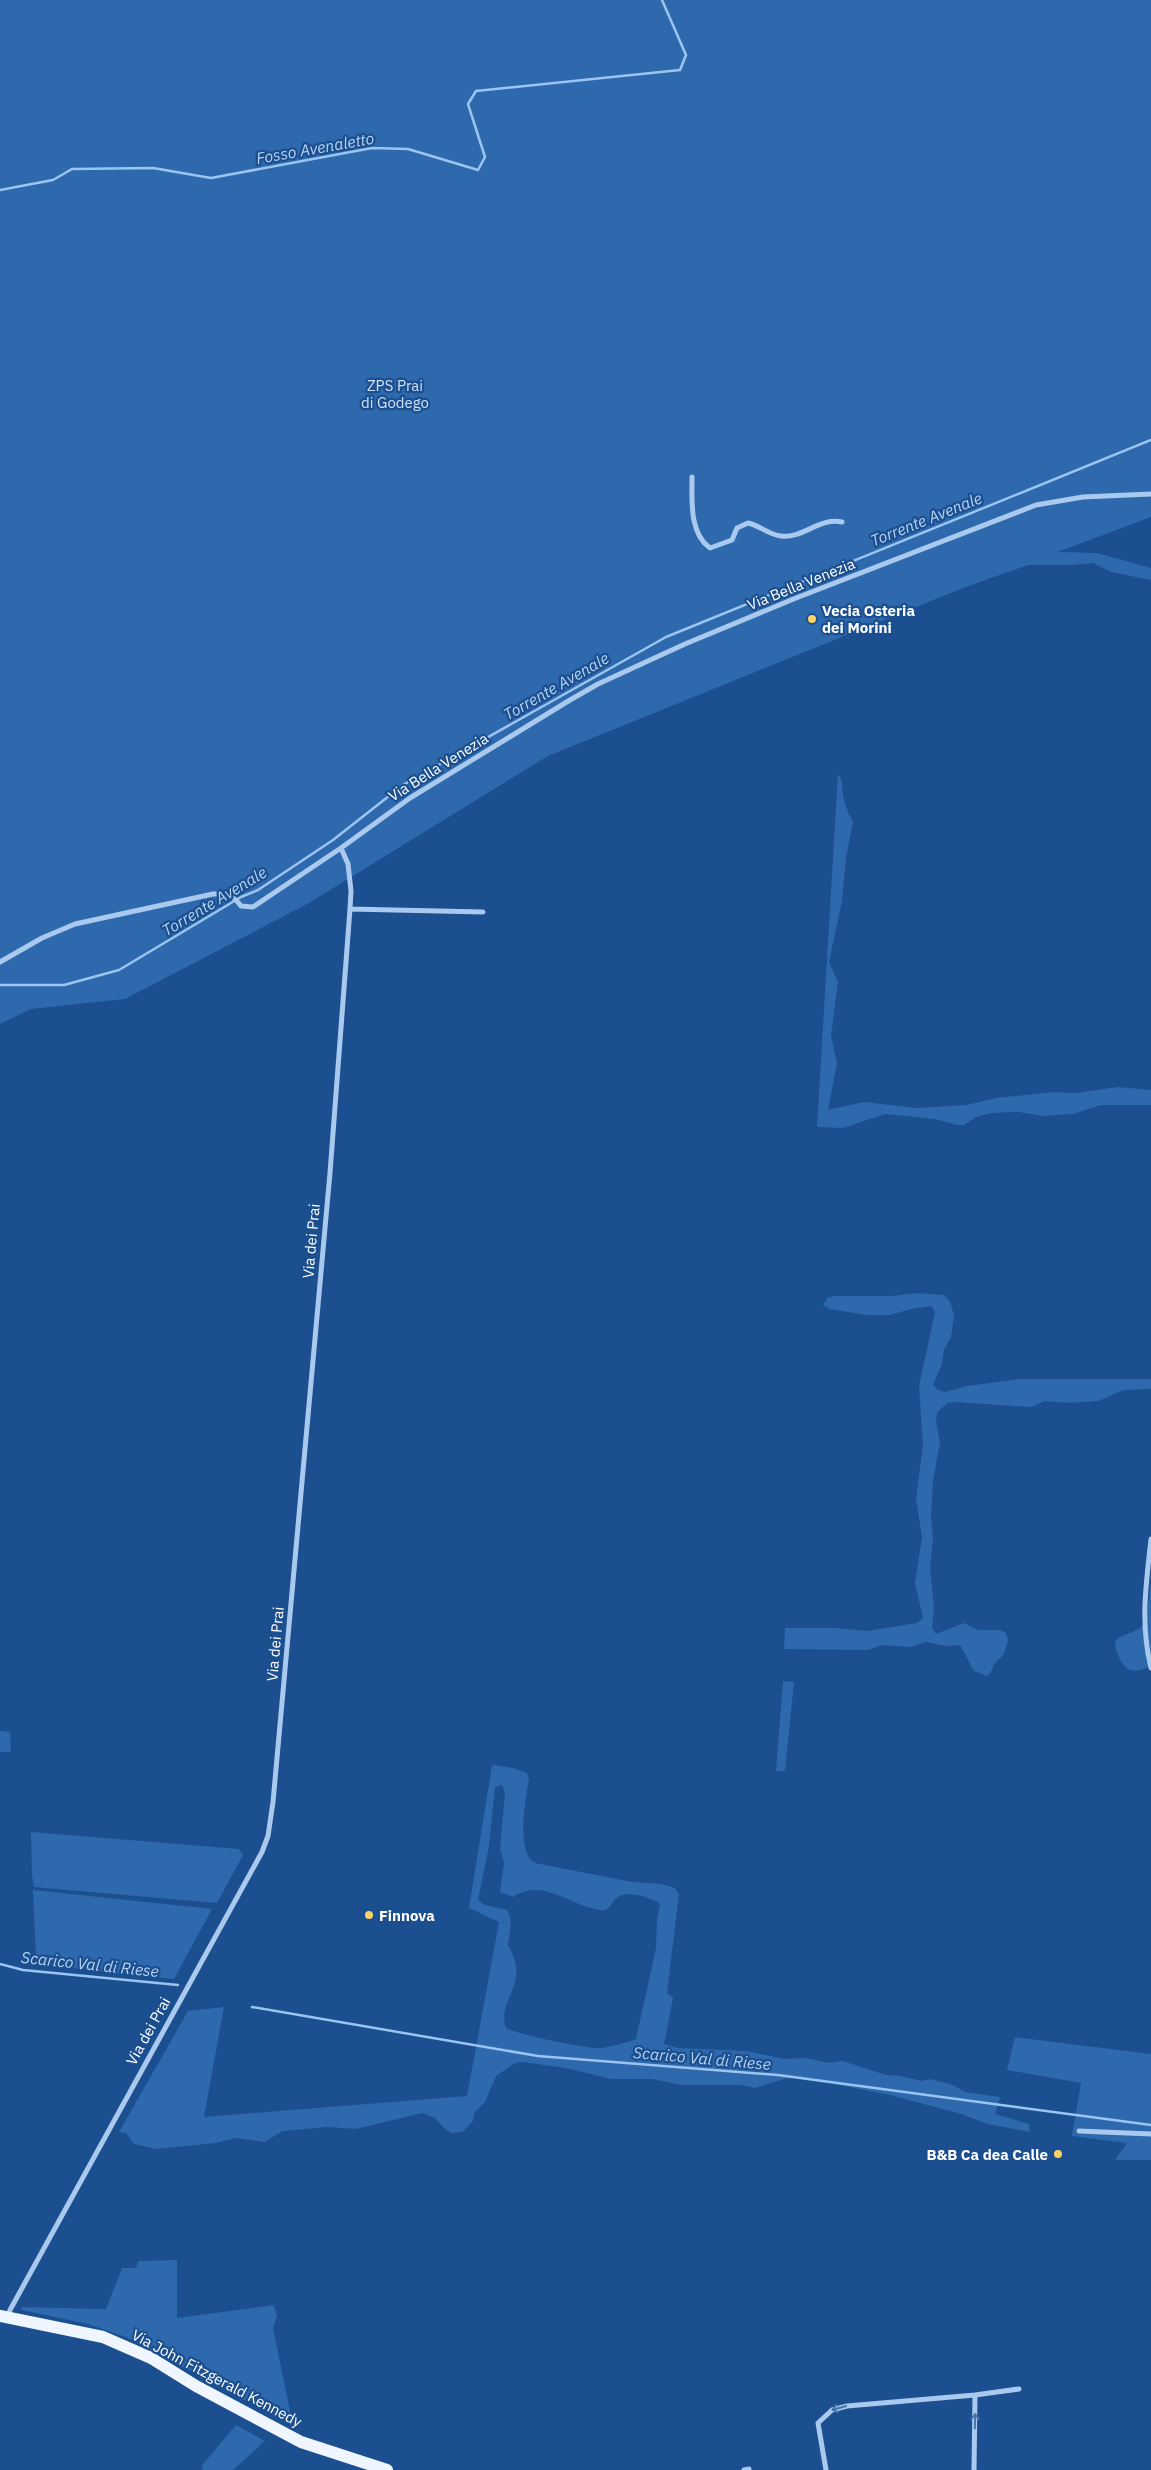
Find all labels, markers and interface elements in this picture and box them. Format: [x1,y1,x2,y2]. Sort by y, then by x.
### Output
water label: Fosso Avenaletto [254,128,376,168]
park label: ZPS Prai di Godego [361,376,429,412]
water label: Torrente Avenale [867,487,985,551]
street label: Via Bella Venezia [744,554,858,614]
place label: Vecia Osteria dei Morini [822,601,915,637]
marker: Vecia Osteria dei Morini [806,613,818,625]
water label: Torrente Avenale [500,648,612,724]
street label: Via Bella Venezia [384,729,492,805]
water label: Torrente Avenale [158,862,270,940]
street label: Via dei Prai [298,1203,324,1279]
street label: Via dei Prai [262,1606,288,1682]
place label: Finnova [379,1906,435,1925]
marker: Finnova [363,1909,375,1921]
water label: Scarico Val di Riese [20,1947,160,1981]
street label: Via dei Prai [122,1994,174,2068]
water label: Scarico Val di Riese [632,2042,772,2074]
place label: B&B Ca dea Calle [926,2145,1048,2164]
marker: B&B Ca dea Calle [1052,2148,1064,2160]
street label: Via John Fitzgerald Kennedy [129,2325,306,2431]
one-way arrow [832,2404,848,2414]
one-way arrow [970,2414,980,2430]

